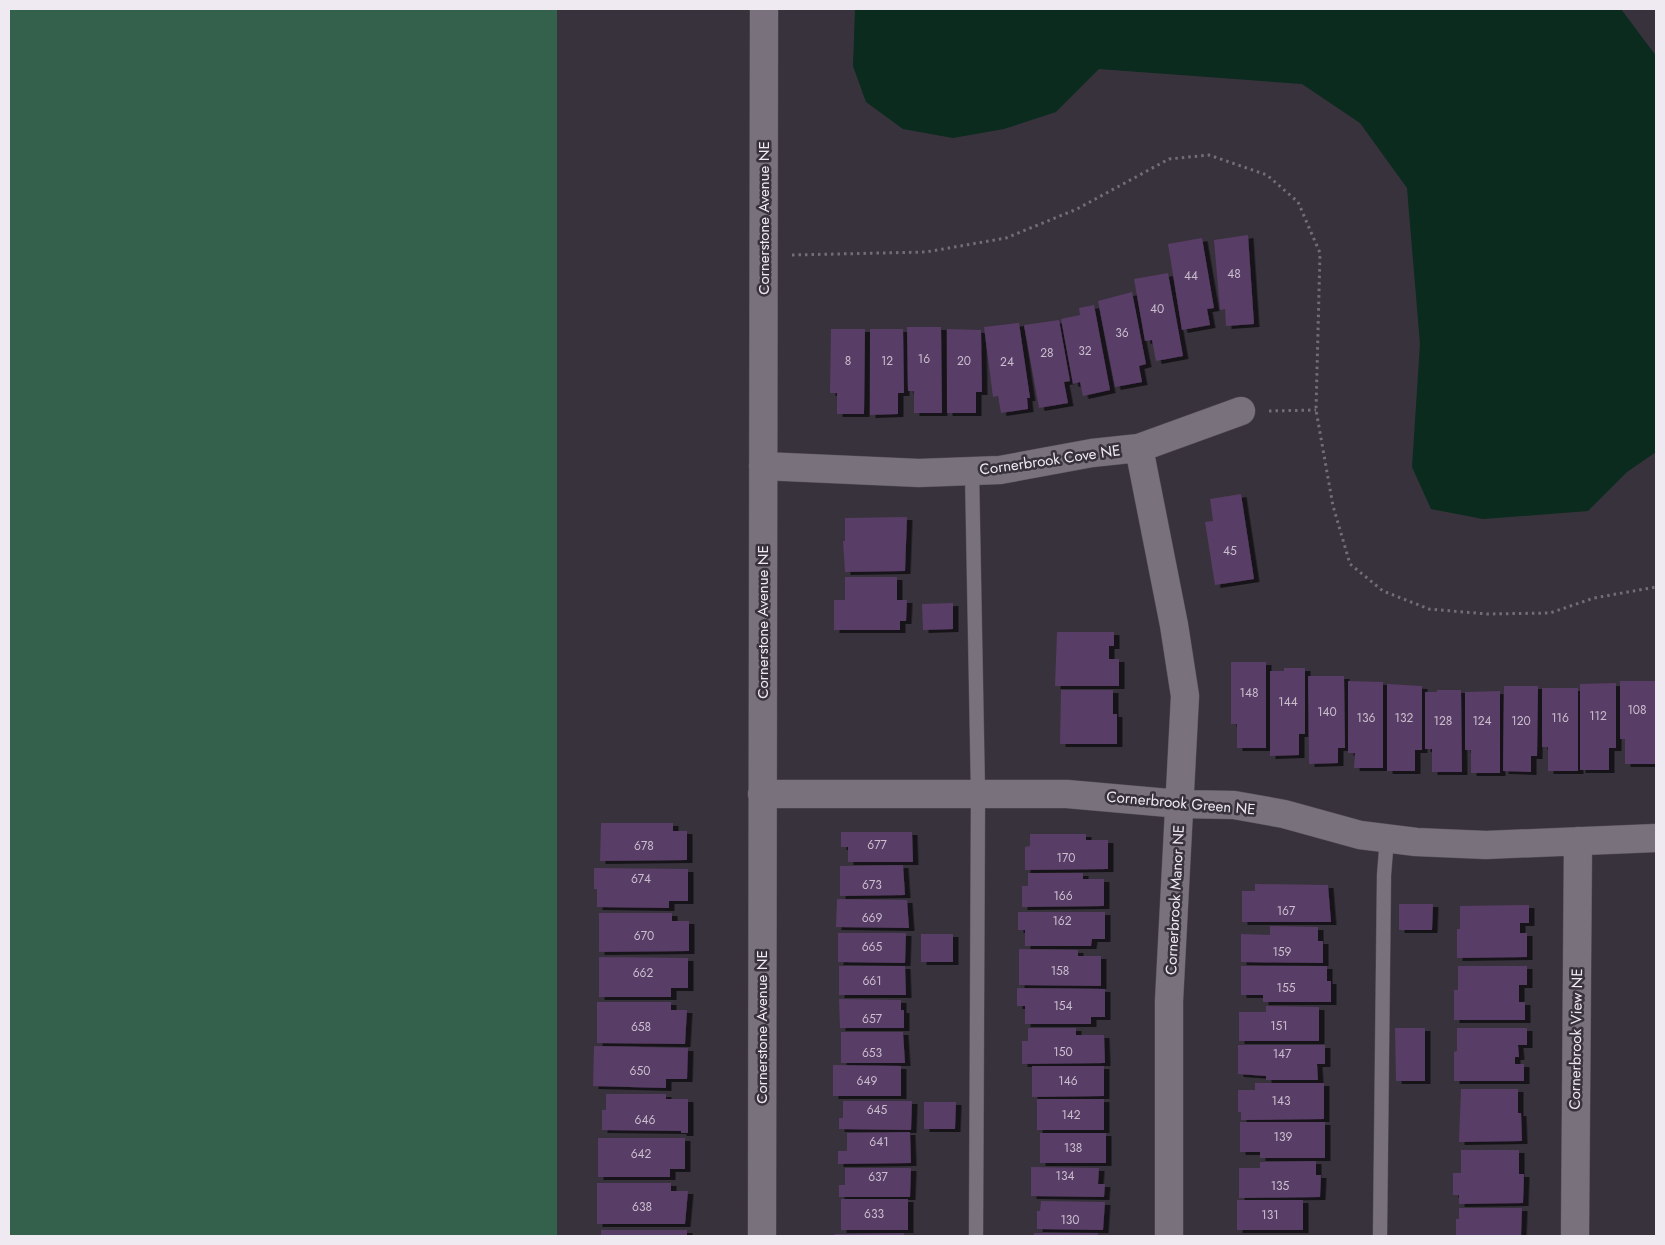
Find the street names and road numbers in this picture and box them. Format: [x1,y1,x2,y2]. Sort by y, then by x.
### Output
street label: Cornerstone Avenue NE [753,141,775,295]
street label: Cornerbrook Cove NE [978,439,1122,481]
street label: Cornerstone Avenue NE [752,545,774,699]
street label: Cornerbrook Green NE [1106,786,1256,820]
street label: Cornerbrook Manor NE [1160,824,1190,976]
street label: Cornerstone Avenue NE [751,950,773,1104]
street label: Cornerbrook View NE [1564,968,1588,1110]

